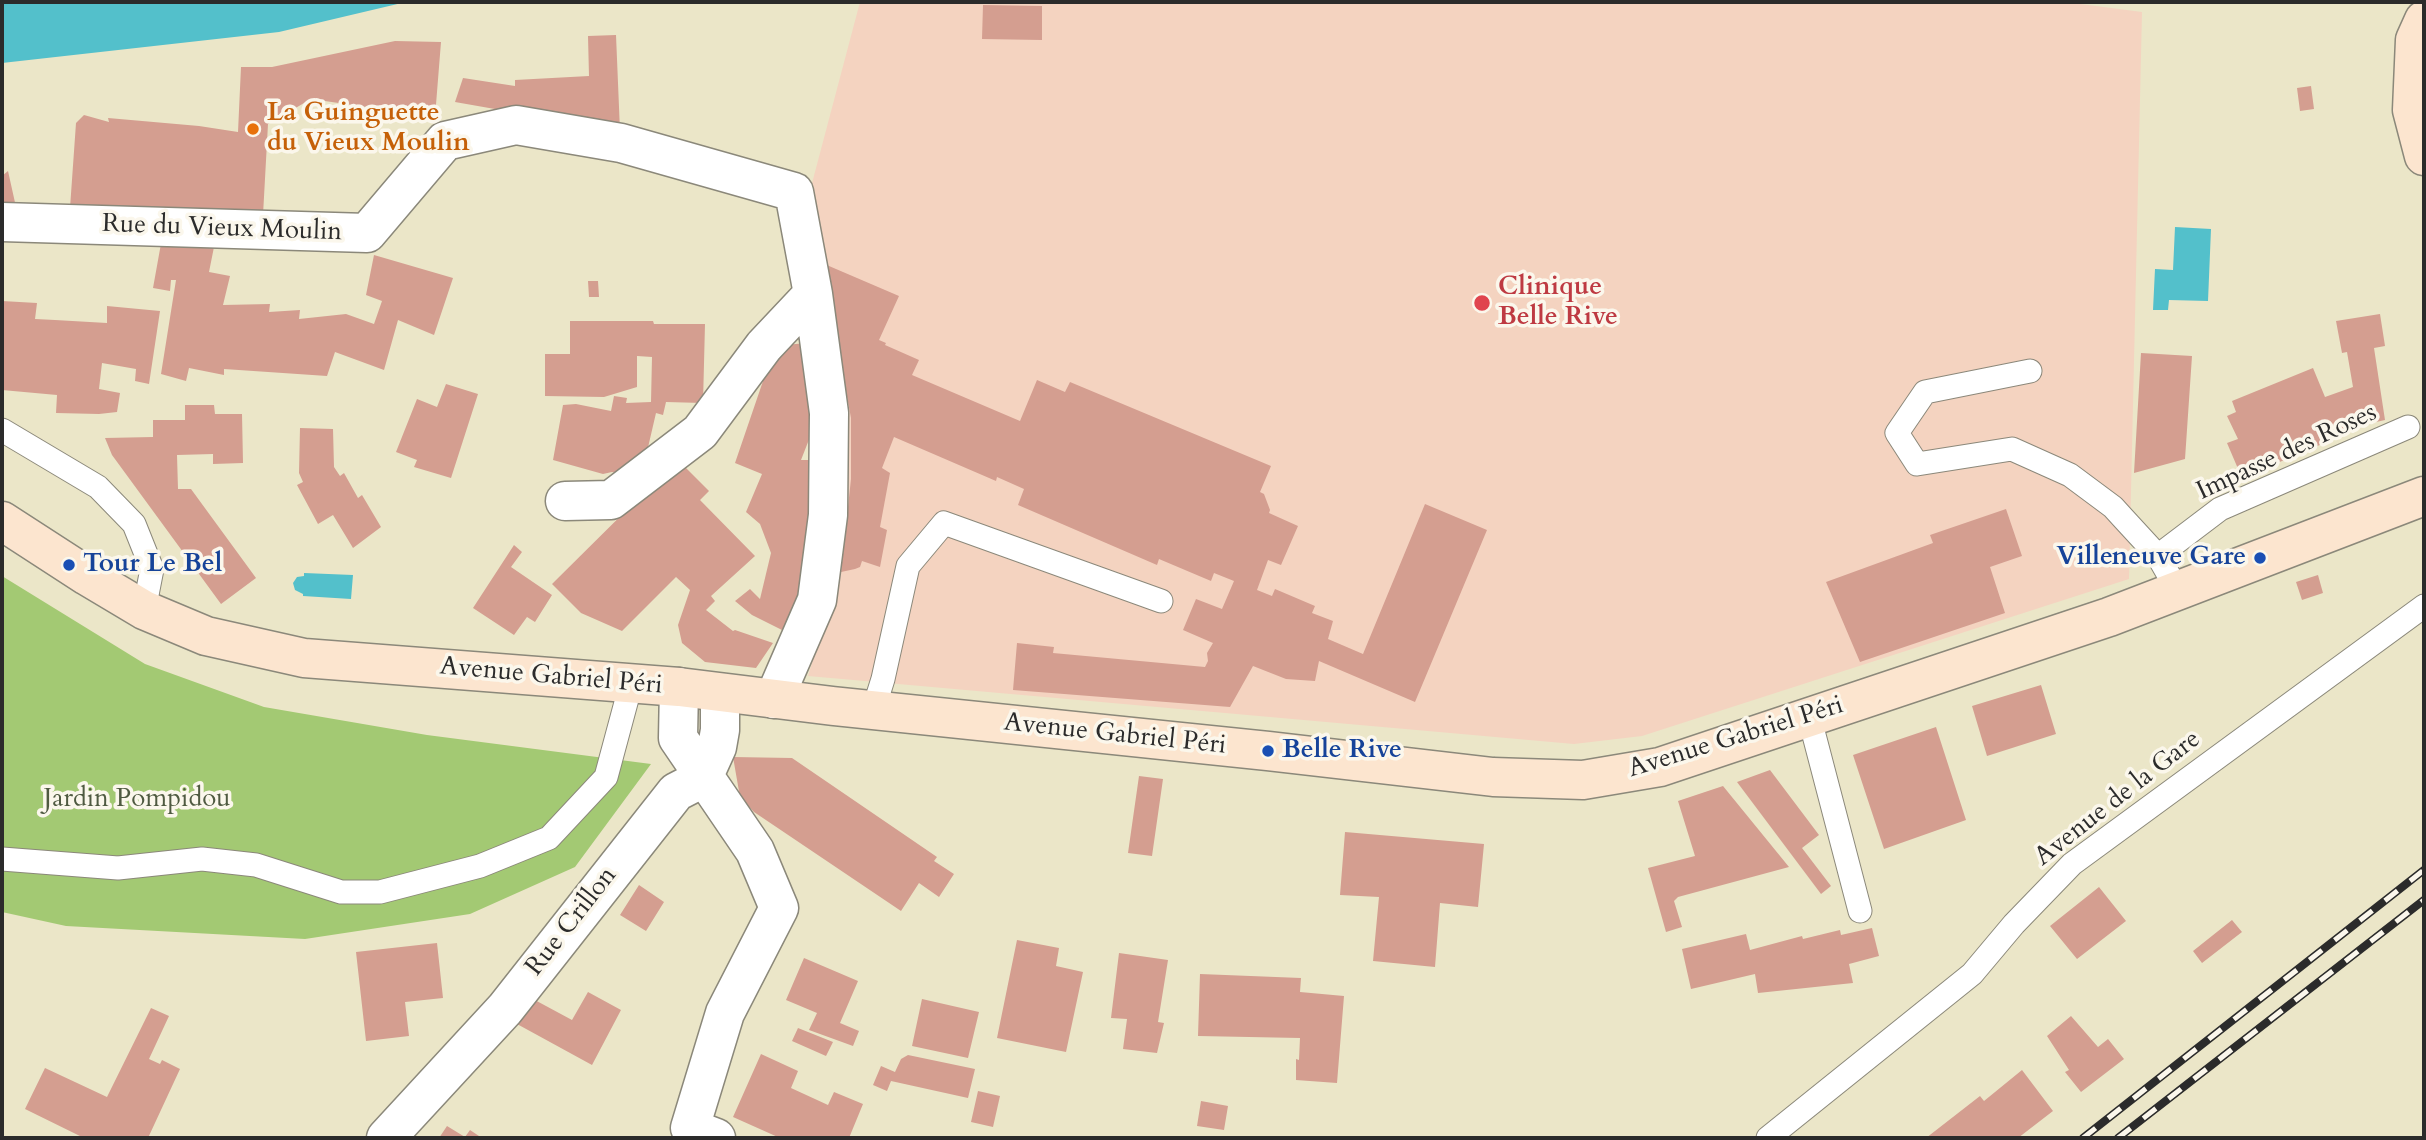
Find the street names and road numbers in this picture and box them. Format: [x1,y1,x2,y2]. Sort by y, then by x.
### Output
street label: Rue du Vieux Moulin [101,209,343,249]
street label: Impasse des Roses [2192,398,2382,508]
street label: Avenue Gabriel Péri [438,652,664,702]
street label: Avenue Gabriel Péri [1625,690,1847,786]
street label: Avenue Gabriel Péri [1002,708,1228,762]
street label: Avenue de la Gare [2029,725,2207,873]
street label: Rue Crillon [520,861,624,983]

